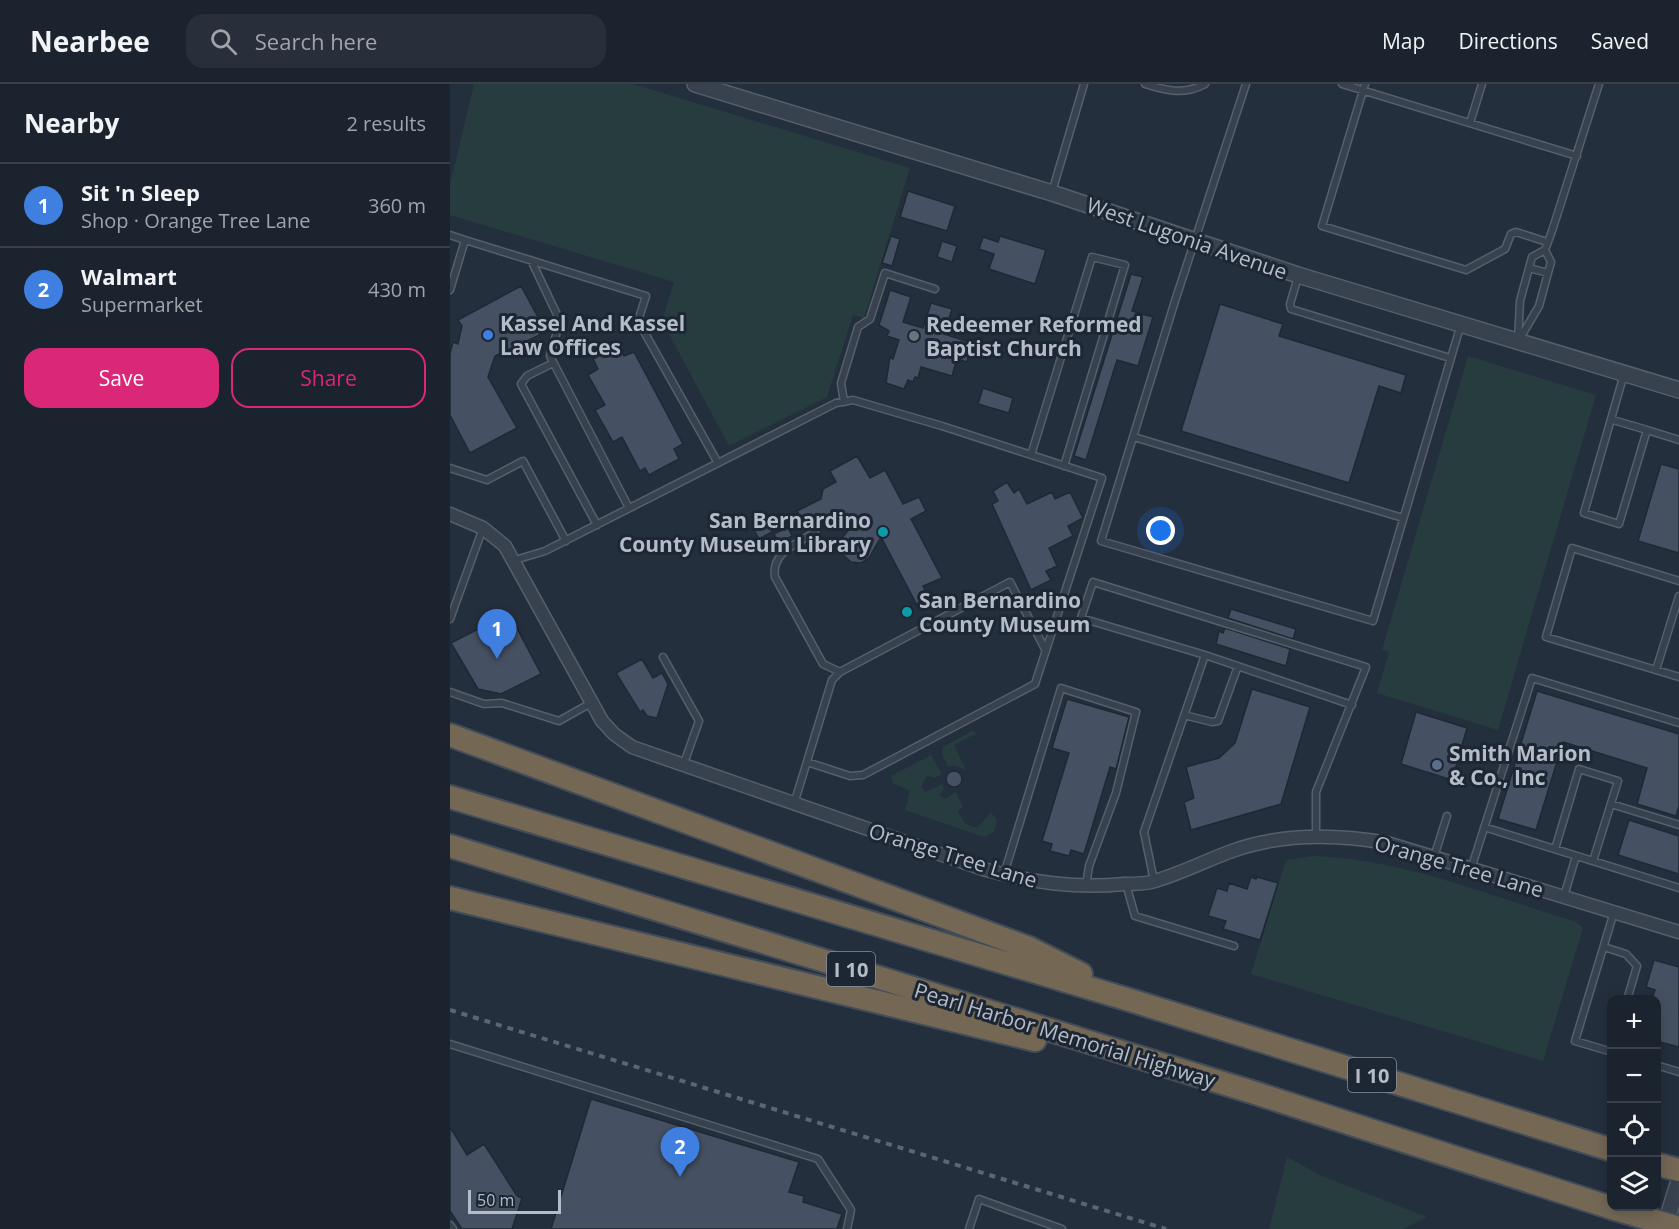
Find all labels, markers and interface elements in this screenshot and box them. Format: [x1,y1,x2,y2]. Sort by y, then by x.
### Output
search box [186,14,606,68]
text: Nearbee [30,22,150,60]
icon: search [207,25,240,58]
text: Search here [255,26,377,56]
text: Map [1382,27,1425,55]
text: Directions [1458,27,1558,55]
text: Saved [1591,27,1649,55]
text: Nearby [24,105,119,141]
text: 2 results [346,110,426,137]
text: Sit 'n Sleep [81,177,200,207]
street label: West Lugonia Avenue [1083,191,1291,285]
text: 1 [38,192,49,219]
text: 360 m [368,192,426,219]
text: Shop · Orange Tree Lane [81,207,310,234]
text: Walmart [81,261,177,291]
text: 2 [38,276,49,303]
text: 430 m [368,276,426,303]
text: Supermarket [81,291,203,318]
place label: Kassel And Kassel Law Offices [500,309,685,361]
place label: Redeemer Reformed Baptist Church [926,310,1142,362]
marker: Kassel And Kassel Law Offices [481,328,495,342]
marker: Redeemer Reformed Baptist Church [907,329,921,343]
button: Save [24,348,219,408]
button: Share [231,348,426,408]
place label: San Bernardino County Museum Library [619,506,871,558]
your location [1146,516,1175,545]
marker: San Bernardino County Museum Library [876,525,890,539]
place label: San Bernardino County Museum [919,586,1090,638]
marker: San Bernardino County Museum [900,605,914,619]
pin: 1 [478,610,516,659]
place label: Smith Marion & Co., Inc [1449,739,1591,791]
marker: Smith Marion & Co., Inc [1430,758,1444,772]
street label: Orange Tree Lane [865,816,1041,894]
street label: Orange Tree Lane [1371,828,1547,904]
road number: I 10 [827,952,875,986]
street label: Pearl Harbor Memorial Highway [911,976,1219,1094]
map controls [1607,995,1661,1211]
button: + [1607,995,1661,1049]
button: − [1607,1049,1661,1103]
road number: I 10 [1348,1058,1396,1092]
button: locate [1607,1103,1661,1157]
pin: 2 [660,1128,700,1177]
button: layers [1607,1157,1661,1211]
scale bar [468,1187,561,1214]
text: 50 m [477,1189,514,1211]

